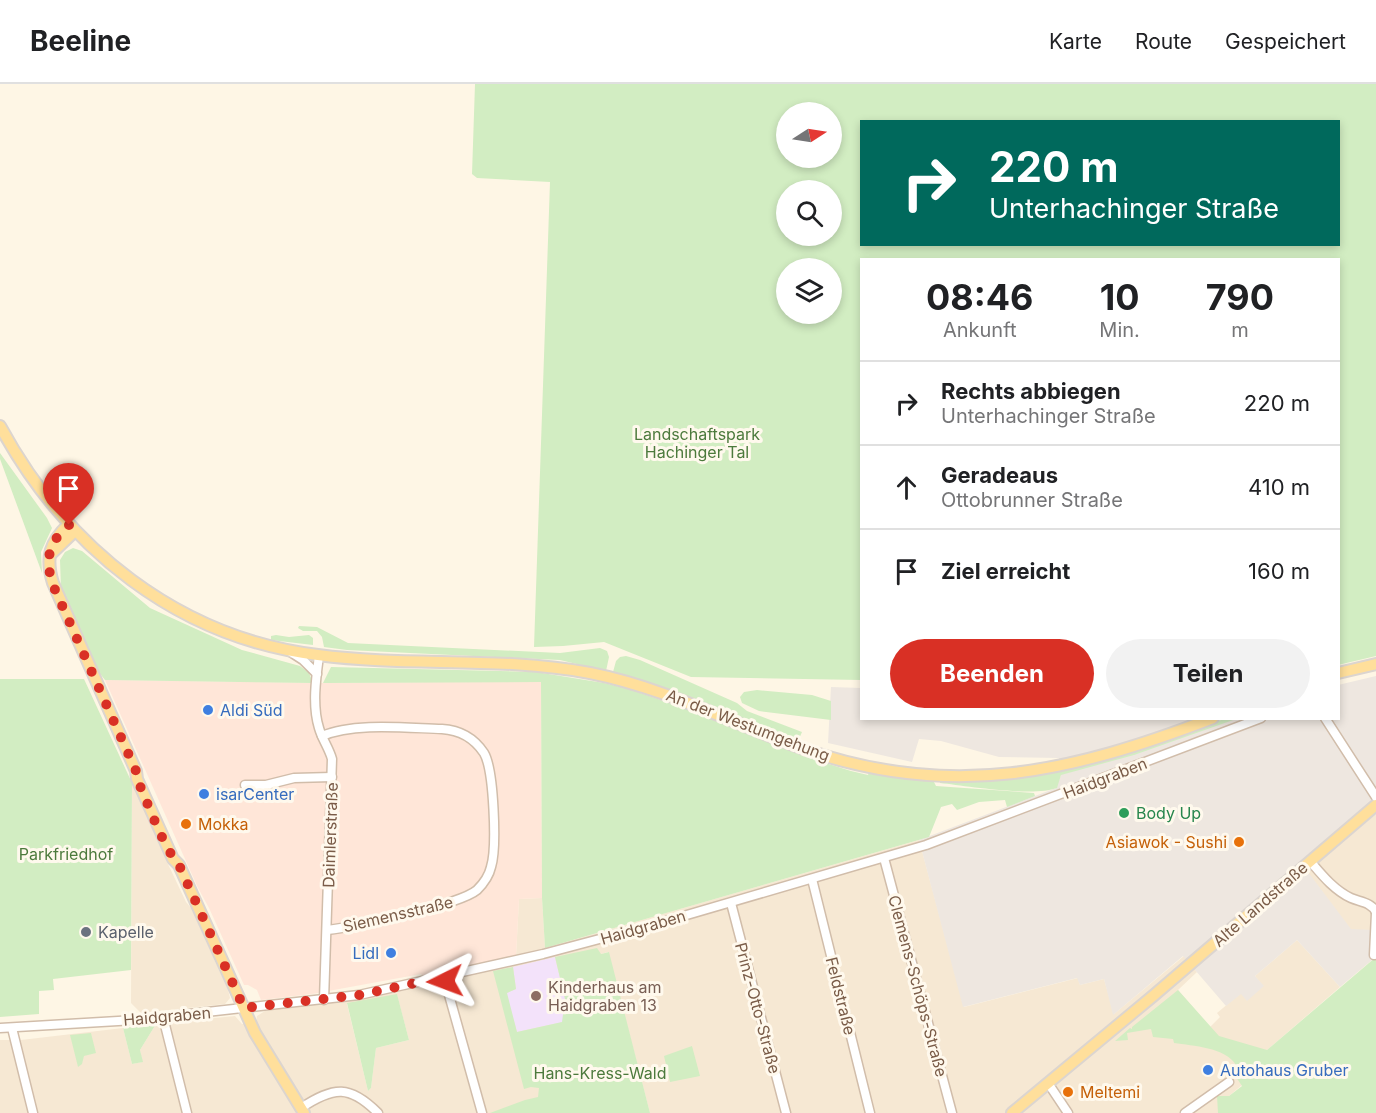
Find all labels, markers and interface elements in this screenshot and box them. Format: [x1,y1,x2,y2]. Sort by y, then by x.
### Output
text: Beeline [30,24,131,58]
text: Karte [1049,29,1102,54]
text: Route [1135,29,1192,54]
text: Gespeichert [1225,29,1346,54]
north arrow [776,102,842,168]
map controls [776,102,842,324]
text: 220 m [989,141,1119,192]
icon: right [890,144,968,222]
button: search [776,180,842,246]
text: Unterhachinger Straße [989,192,1279,225]
button: layers [776,258,842,324]
text: 08:46 [926,275,1033,319]
text: 10 [1100,275,1139,319]
text: 790 [1206,275,1274,319]
text: Ankunft [943,318,1016,342]
text: Min. [1099,318,1140,342]
text: m [1231,318,1249,342]
text: Rechts abbiegen [941,378,1121,404]
icon: right [890,387,923,420]
text: 220 m [1244,390,1310,416]
text: Unterhachinger Straße [941,404,1156,428]
park label: Landschaftspark Hachinger Tal [634,424,760,462]
text: Geradeaus [941,462,1058,488]
pin [43,463,94,525]
icon: ahead [890,471,923,504]
icon: arrive [52,472,85,505]
text: 410 m [1248,474,1310,500]
text: Ottobrunner Straße [941,488,1123,512]
icon: arrive [890,555,923,588]
text: Ziel erreicht [941,558,1070,584]
text: 160 m [1248,558,1310,584]
button: Beenden [890,639,1094,708]
button: Teilen [1106,639,1310,708]
street label: An der Westumgehung [663,685,833,765]
place label: Aldi Süd [220,700,283,720]
marker: Aldi Süd [201,703,215,717]
street label: Haidgraben [1060,753,1150,803]
street label: Daimlerstraße [318,782,342,888]
place label: isarCenter [216,784,294,804]
marker: isarCenter [197,787,211,801]
place label: Body Up [1136,803,1201,823]
marker: Body Up [1117,806,1131,820]
place label: Mokka [198,814,249,834]
marker: Mokka [179,817,193,831]
place label: Asiawok - Sushi [1106,832,1227,852]
marker: Asiawok - Sushi [1232,835,1246,849]
park label: Parkfriedhof [19,844,113,864]
street label: Alte Landstraße [1208,857,1312,951]
street label: Siemensstraße [341,892,455,936]
street label: Clemens-Schöps-Straße [884,893,952,1079]
street label: Haidgraben [598,905,688,949]
place label: Kapelle [98,922,154,942]
marker: Kapelle [79,925,93,939]
street label: Prinz-Otto-Straße [731,940,785,1076]
place label: Lidl [352,943,379,963]
marker: Lidl [384,946,398,960]
position arrow [413,949,477,1013]
street label: Feldstraße [822,955,860,1037]
place label: Kinderhaus am Haidgraben 13 [548,977,662,1015]
marker: Kinderhaus am Haidgraben 13 [529,989,543,1003]
street label: Haidgraben [122,1002,212,1030]
place label: Autohaus Gruber [1220,1060,1349,1080]
park label: Hans-Kress-Wald [533,1063,667,1083]
marker: Autohaus Gruber [1201,1063,1215,1077]
place label: Meltemi [1080,1082,1140,1102]
marker: Meltemi [1061,1085,1075,1099]

